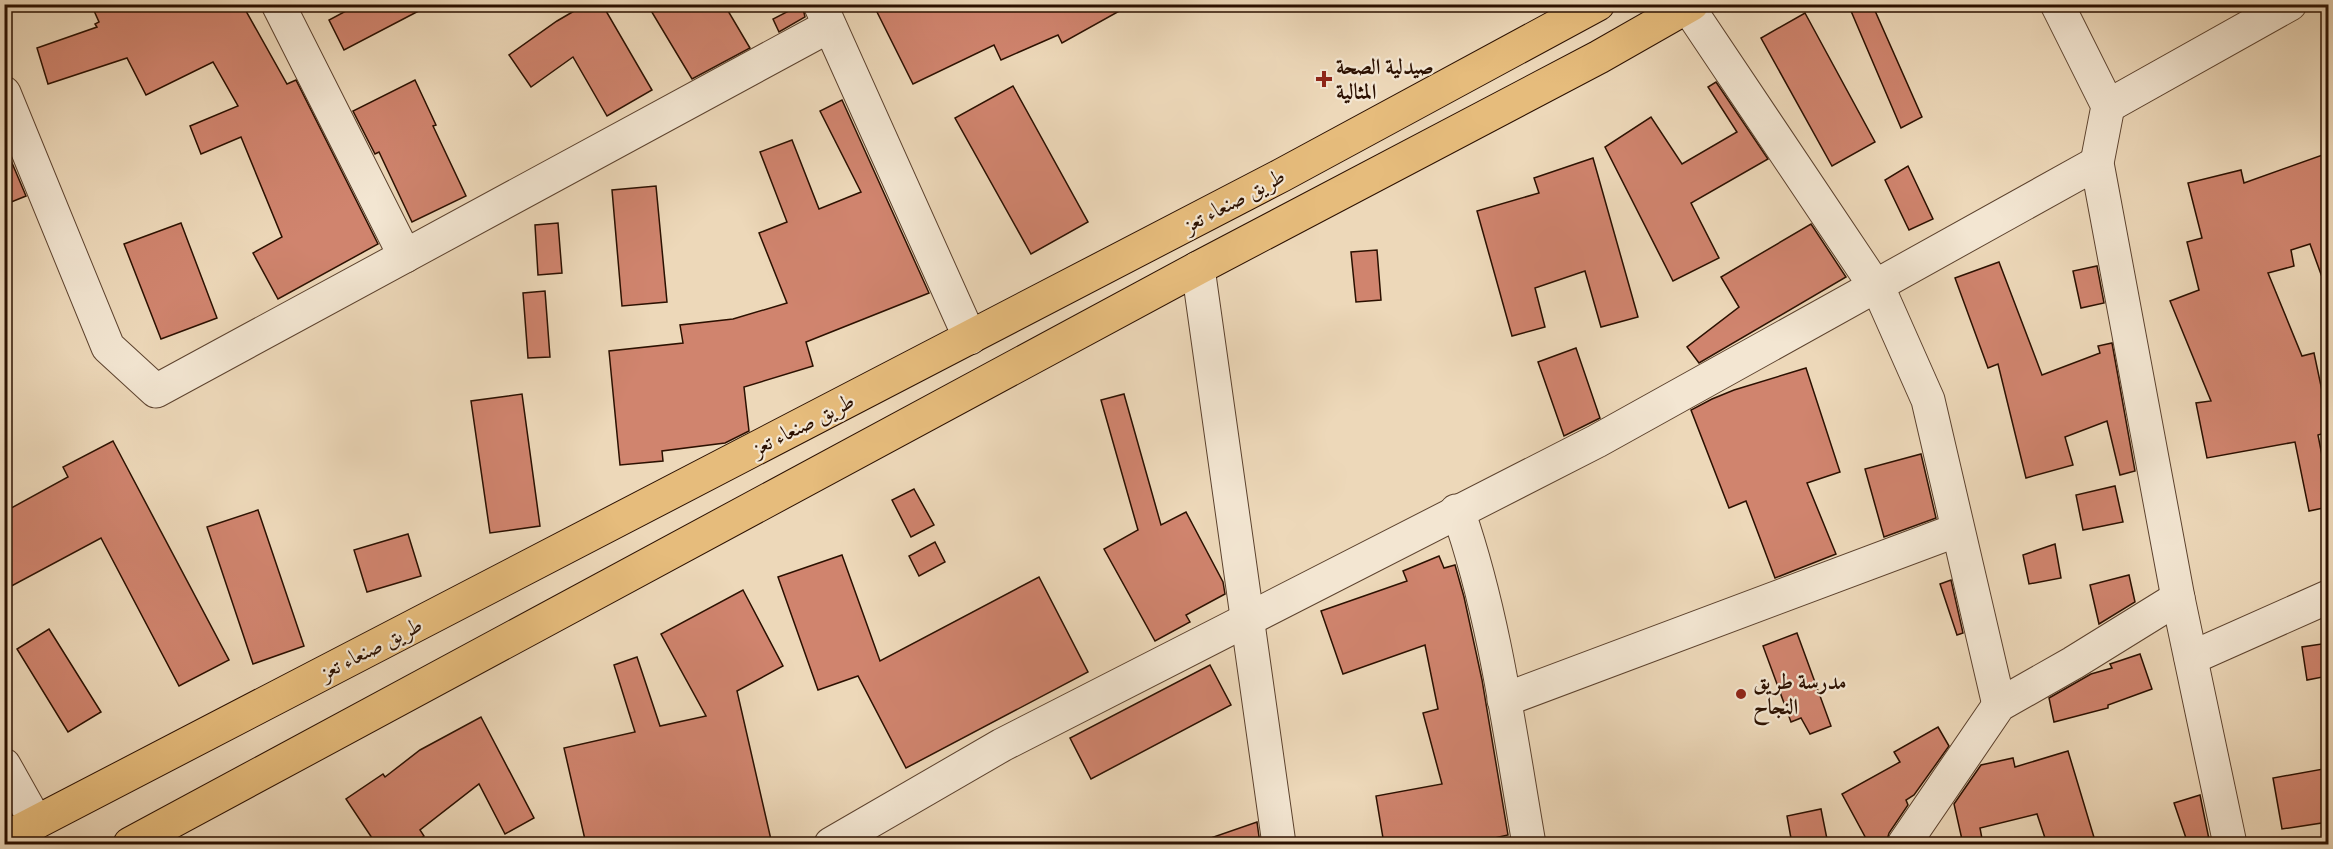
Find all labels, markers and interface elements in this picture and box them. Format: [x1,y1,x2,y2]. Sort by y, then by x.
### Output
place label: صيدلية الصحة المثالية [1336,53,1434,105]
marker: صيدلية الصحة المثالية [1317,72,1331,86]
street label: طريق صنعاء تعز [1177,162,1290,240]
street label: طريق صنعاء تعز [745,387,859,463]
street label: طريق صنعاء تعز [313,611,427,687]
place label: مدرسة طريق النجاح [1753,668,1847,726]
marker: مدرسة طريق النجاح [1734,687,1748,701]

